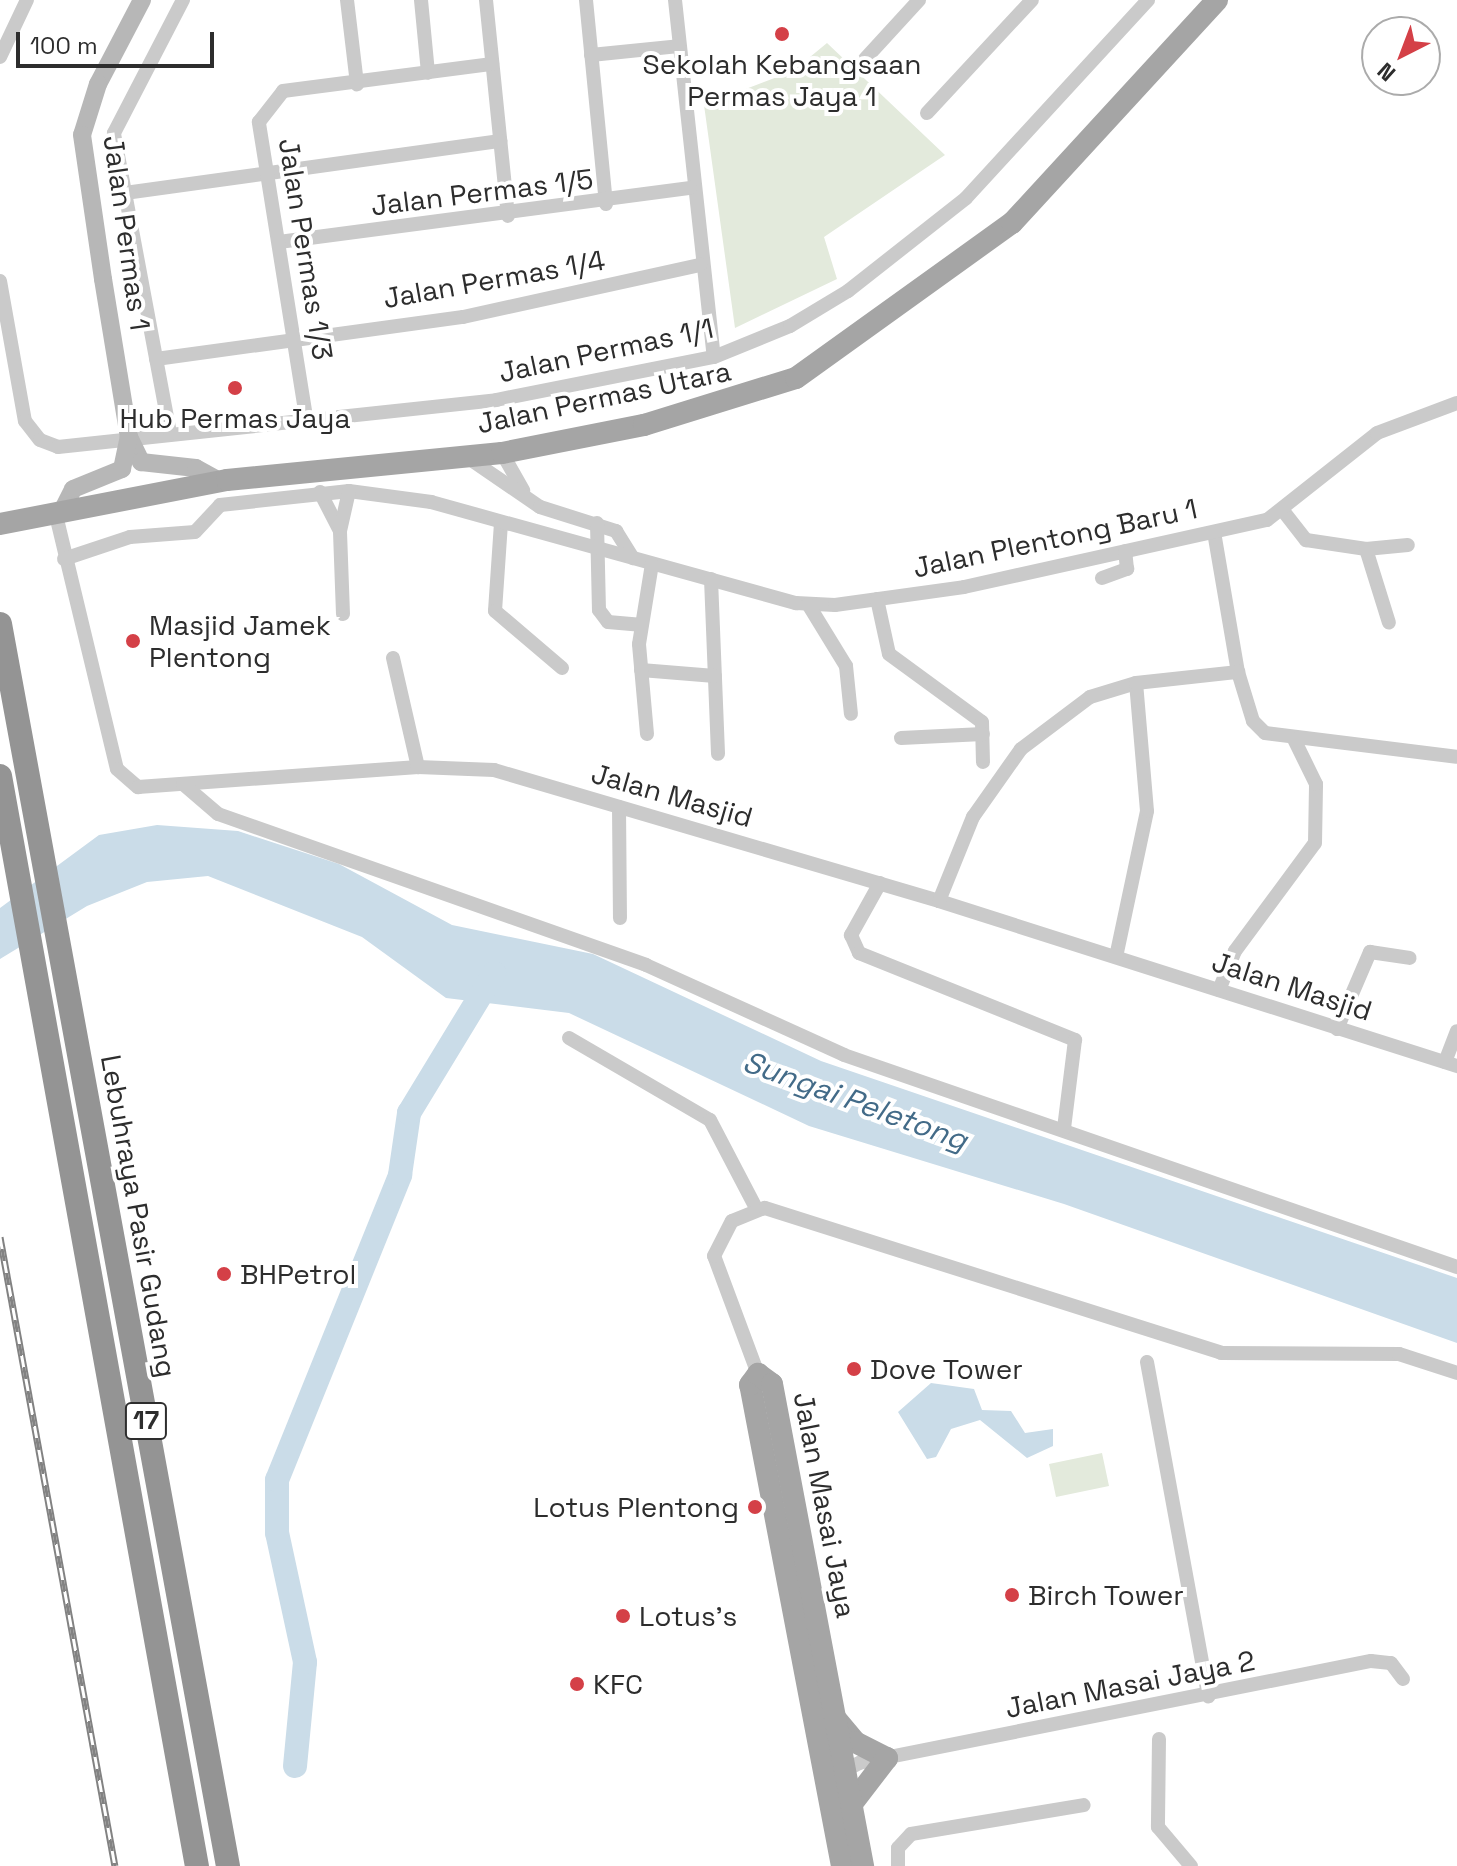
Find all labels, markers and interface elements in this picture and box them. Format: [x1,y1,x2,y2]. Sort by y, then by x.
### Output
scale bar [20,16,218,66]
north arrow [1361,16,1441,96]
marker: Sekolah Kebangsaan Permas Jaya 1 [773,25,791,43]
text: 100 m [30,30,98,61]
place label: Sekolah Kebangsaan Permas Jaya 1 [642,47,922,113]
text: N [1371,57,1401,88]
street label: Jalan Permas 1 [97,133,157,333]
street label: Jalan Permas 1/3 [272,136,340,362]
street label: Jalan Permas 1/5 [369,162,595,222]
street label: Jalan Permas 1/4 [381,243,607,315]
street label: Jalan Permas 1/1 [496,311,716,389]
street label: Jalan Permas Utara [474,354,734,440]
marker: Hub Permas Jaya [226,379,244,397]
place label: Hub Permas Jaya [119,401,351,435]
street label: Jalan Plentong Baru 1 [910,491,1200,585]
place label: Masjid Jamek Plentong [149,608,331,674]
marker: Masjid Jamek Plentong [124,632,142,650]
street label: Jalan Masjid [588,756,756,834]
street label: Jalan Masjid [1208,944,1376,1028]
water label: Sungai Peletong [738,1044,972,1158]
street label: Lebuhraya Pasir Gudang [94,1052,184,1380]
place label: BHPetrol [240,1257,356,1291]
marker: BHPetrol [215,1265,233,1283]
place label: Dove Tower [870,1352,1024,1386]
marker: Dove Tower [845,1360,863,1378]
street label: Jalan Masai Jaya [787,1389,863,1621]
road number: 17 [124,1399,168,1443]
place label: Lotus Plentong [533,1490,739,1524]
marker: Lotus Plentong [746,1498,764,1516]
place label: Birch Tower [1028,1578,1184,1612]
marker: Birch Tower [1003,1586,1021,1604]
place label: Lotus's [639,1599,737,1633]
marker: Lotus's [614,1607,632,1625]
street label: Jalan Masai Jaya 2 [1002,1643,1258,1725]
place label: KFC [593,1667,643,1701]
marker: KFC [568,1675,586,1693]

